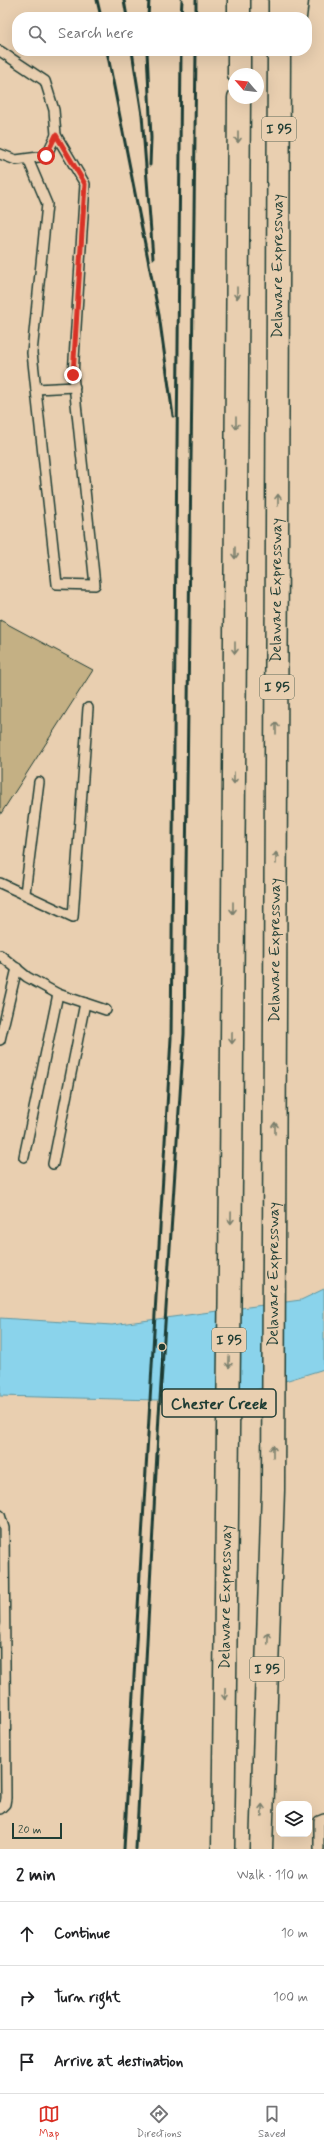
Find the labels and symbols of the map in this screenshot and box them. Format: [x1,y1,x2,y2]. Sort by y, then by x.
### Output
north arrow [228,68,264,104]
road number: I 95 [262,117,296,141]
one-way arrow [234,130,242,143]
route start [37,147,55,165]
street label: Delaware Expressway [268,194,288,339]
one-way arrow [233,286,241,299]
route end [64,366,82,384]
one-way arrow [232,416,240,429]
one-way arrow [274,494,281,507]
street label: Delaware Expressway [266,518,287,663]
one-way arrow [231,546,239,559]
one-way arrow [231,641,239,654]
road number: I 95 [260,675,294,699]
one-way arrow [272,722,280,735]
one-way arrow [230,771,238,784]
one-way arrow [272,852,280,865]
street label: Delaware Expressway [265,878,286,1023]
one-way arrow [229,901,237,914]
one-way arrow [228,1031,236,1044]
one-way arrow [271,1122,279,1135]
street label: Delaware Expressway [264,1202,284,1347]
one-way arrow [227,1211,235,1224]
road number: I 95 [212,1328,246,1352]
one-way arrow [225,1355,233,1368]
callout: Chester Creek [162,1389,276,1417]
text: Chester Creek [171,1394,267,1415]
one-way arrow [269,1445,277,1458]
street label: Delaware Expressway [215,1525,237,1669]
one-way arrow [264,1632,272,1645]
road number: I 95 [250,1657,284,1681]
one-way arrow [221,1687,229,1700]
one-way arrow [259,1804,266,1817]
scale bar [12,1821,62,1840]

